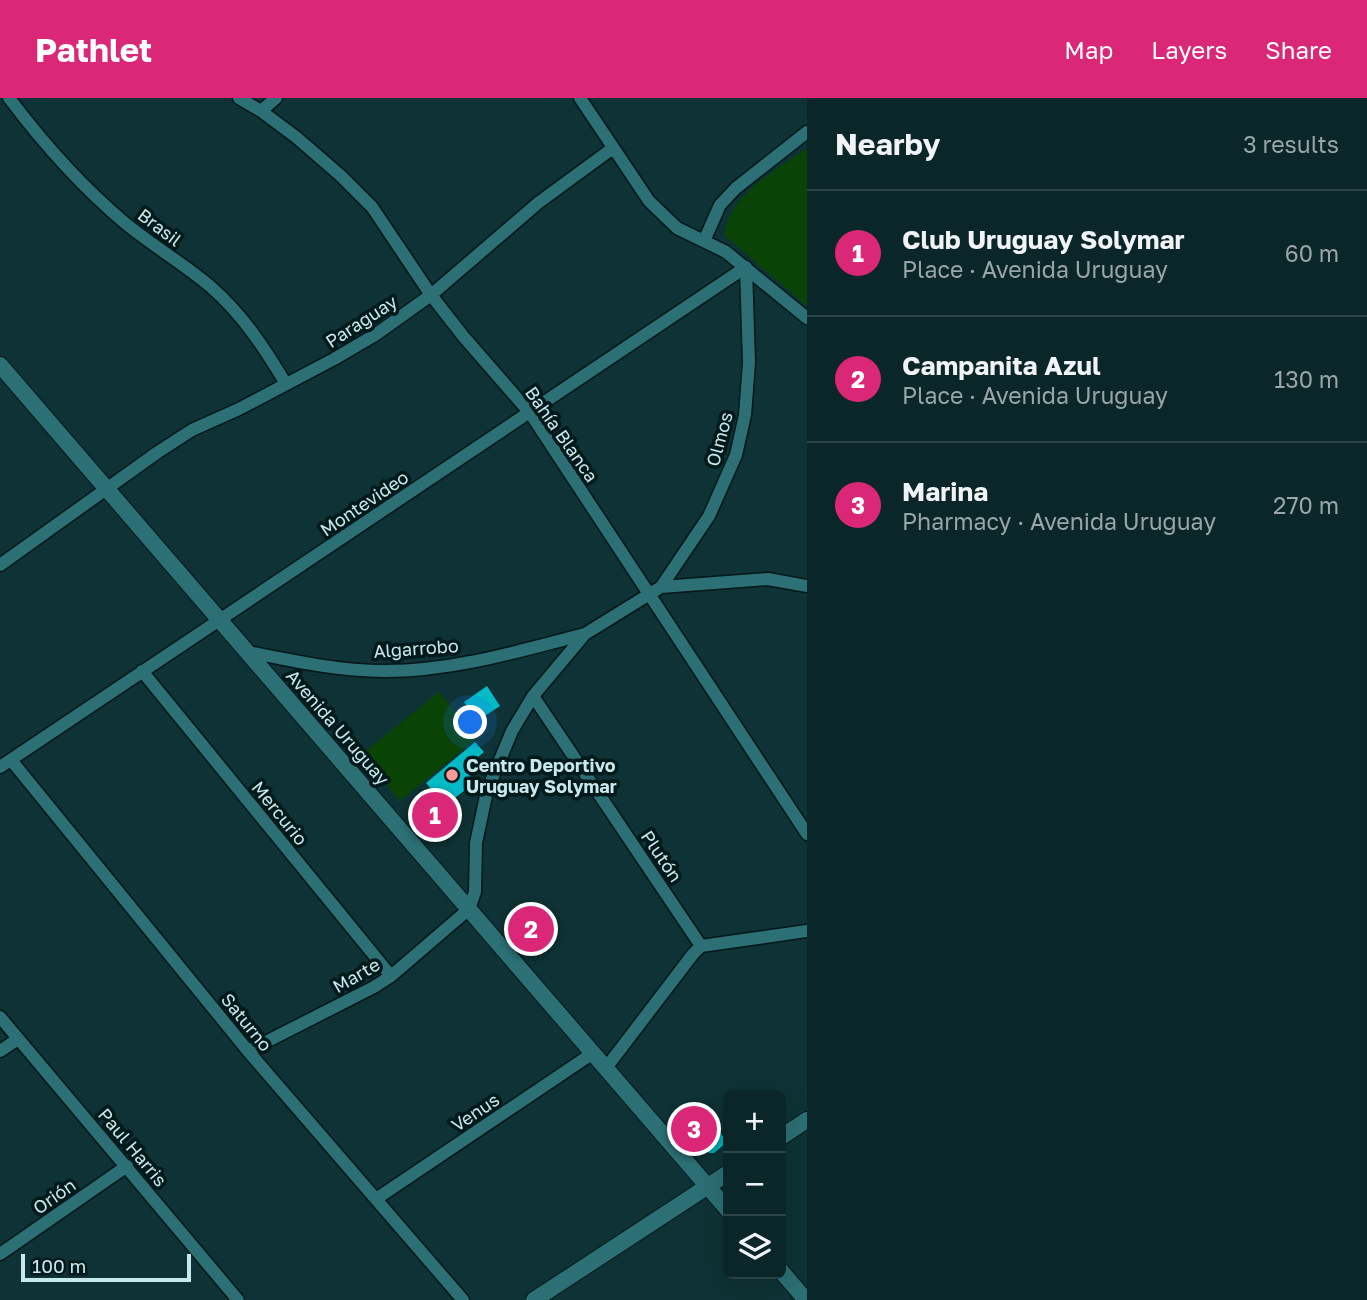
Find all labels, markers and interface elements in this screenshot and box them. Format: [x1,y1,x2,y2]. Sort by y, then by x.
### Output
text: Pathlet [35,30,152,69]
text: Map [1064,35,1113,64]
text: Layers [1151,35,1227,64]
text: Share [1265,35,1332,64]
text: Nearby [835,126,940,162]
text: 3 results [1243,130,1339,158]
street label: Brasil [134,203,186,251]
text: Club Uruguay Solymar [902,224,1185,255]
text: 1 [852,239,864,267]
text: 60 m [1285,239,1339,267]
text: Place · Avenida Uruguay [902,255,1168,283]
street label: Paraguay [321,290,401,352]
text: Campanita Azul [902,350,1101,381]
text: 2 [851,365,865,393]
text: 130 m [1274,365,1339,393]
text: Place · Avenida Uruguay [902,381,1168,409]
street label: Bahía Blanca [521,382,603,486]
street label: Olmos [701,409,737,469]
street label: Montevideo [316,465,412,541]
text: Marina [902,476,988,507]
text: 3 [851,491,865,519]
text: 270 m [1273,491,1339,519]
text: Pharmacy · Avenida Uruguay [902,507,1216,535]
street label: Algarrobo [373,634,459,662]
street label: Avenida Uruguay [282,665,394,789]
your location [453,705,487,739]
place label: Centro Deportivo Uruguay Solymar [466,754,617,797]
marker: Centro Deportivo Uruguay Solymar [444,767,460,783]
street label: Mercurio [248,777,312,849]
pin: 1 [412,789,458,841]
street label: Plutón [637,826,687,886]
pin: 2 [508,903,554,955]
street label: Marte [329,953,383,997]
street label: Saturno [217,988,277,1056]
street label: Venus [447,1088,503,1136]
map controls [723,1090,786,1279]
button: + [723,1090,786,1153]
street label: Paul Harris [94,1103,172,1191]
pin: 3 [671,1103,717,1155]
button: − [723,1153,786,1216]
street label: Orión [28,1173,80,1219]
button: layers [723,1216,786,1279]
scale bar [21,1251,191,1283]
text: 100 m [32,1254,86,1277]

